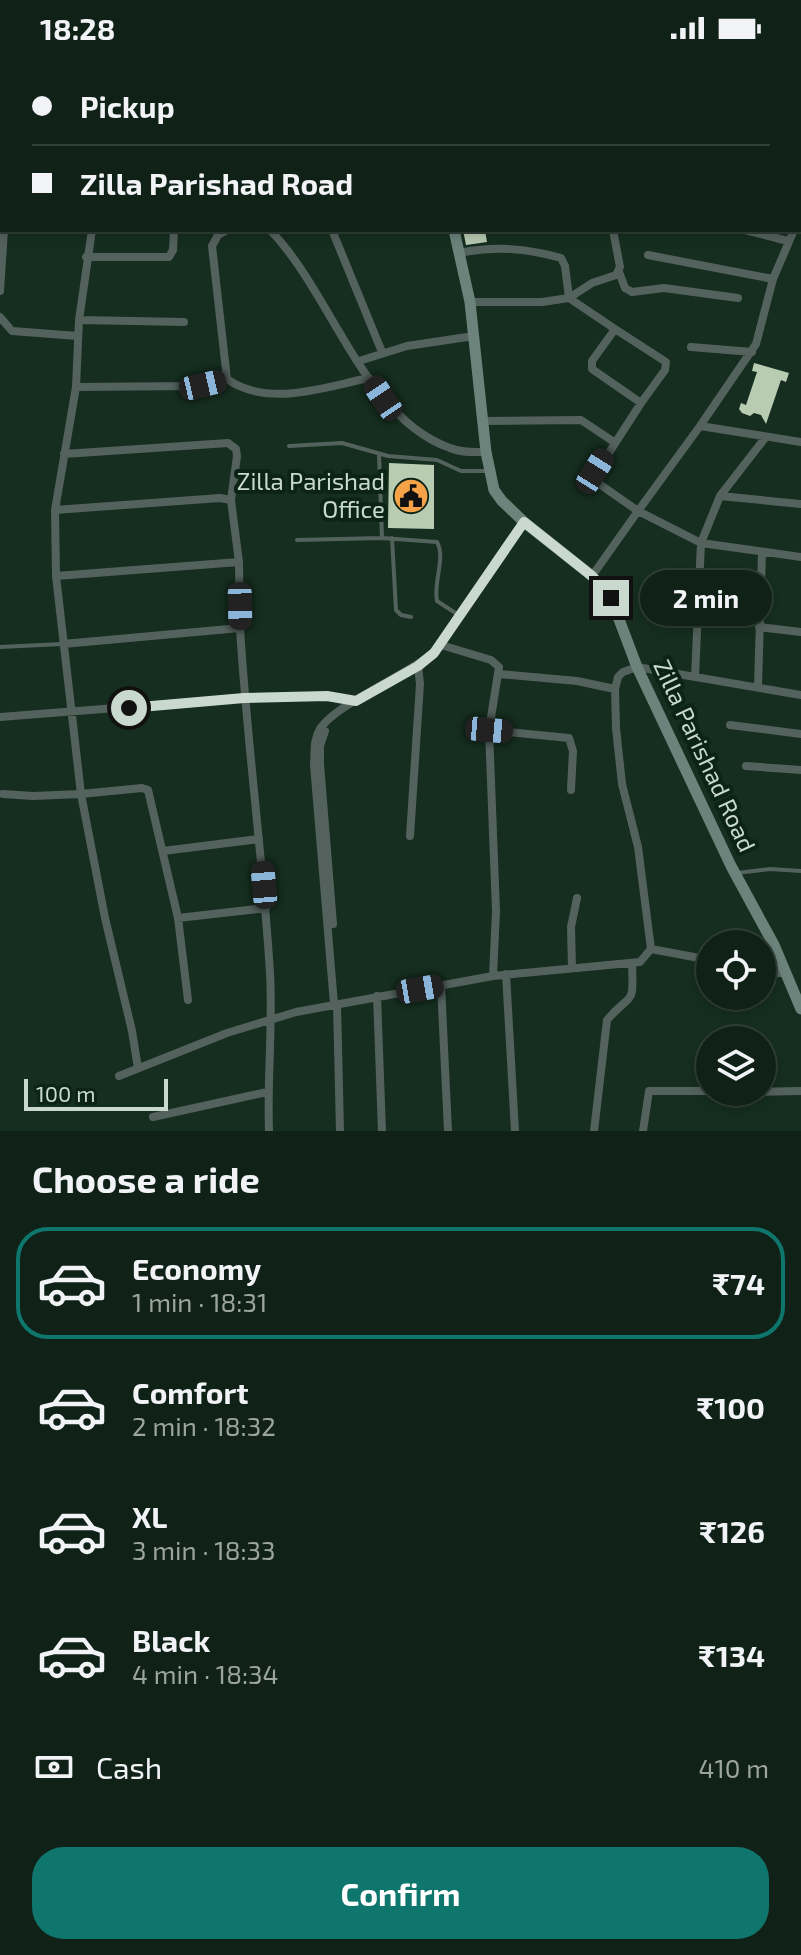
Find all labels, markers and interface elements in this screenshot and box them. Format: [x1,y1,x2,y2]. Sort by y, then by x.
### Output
text: 18:28 [40,10,115,46]
text: Pickup [80,88,175,124]
text: Zilla Parishad Road [80,165,353,201]
car [177,368,229,402]
car [360,371,406,425]
car [572,444,618,498]
place label: Zilla Parishad Office [237,466,385,523]
public building icon: Zilla Parishad Office [392,477,430,515]
callout: 2 min [639,570,771,626]
route end [593,580,629,616]
car [228,582,252,630]
text: 2 min [673,582,739,613]
street label: Zilla Parishad Road [648,655,763,856]
route start [111,690,147,726]
car [464,716,514,744]
car [250,860,278,910]
map controls [696,930,776,1106]
button: locate [696,930,776,1010]
car [394,973,446,1005]
button: layers [696,1026,776,1106]
scale bar [24,1075,168,1111]
text: 100 m [36,1080,95,1106]
text: Choose a ride [32,1157,260,1200]
icon: car [36,1247,108,1319]
text: Economy [132,1250,261,1286]
text: ₹74 [712,1265,765,1301]
text: 1 min · 18:31 [132,1286,267,1317]
icon: car [36,1371,108,1443]
text: Comfort [132,1374,249,1410]
text: ₹100 [696,1389,765,1425]
text: 2 min · 18:32 [132,1410,276,1441]
icon: car [36,1495,108,1567]
text: XL [132,1498,167,1534]
text: ₹126 [699,1513,765,1549]
text: 3 min · 18:33 [132,1534,276,1565]
icon: car [36,1619,108,1691]
text: Black [132,1622,210,1658]
text: ₹134 [698,1637,765,1673]
text: 4 min · 18:34 [132,1658,279,1689]
icon: cash [32,1745,76,1789]
text: Cash [96,1749,162,1785]
text: 410 m [698,1752,769,1783]
button: Confirm [32,1847,769,1939]

